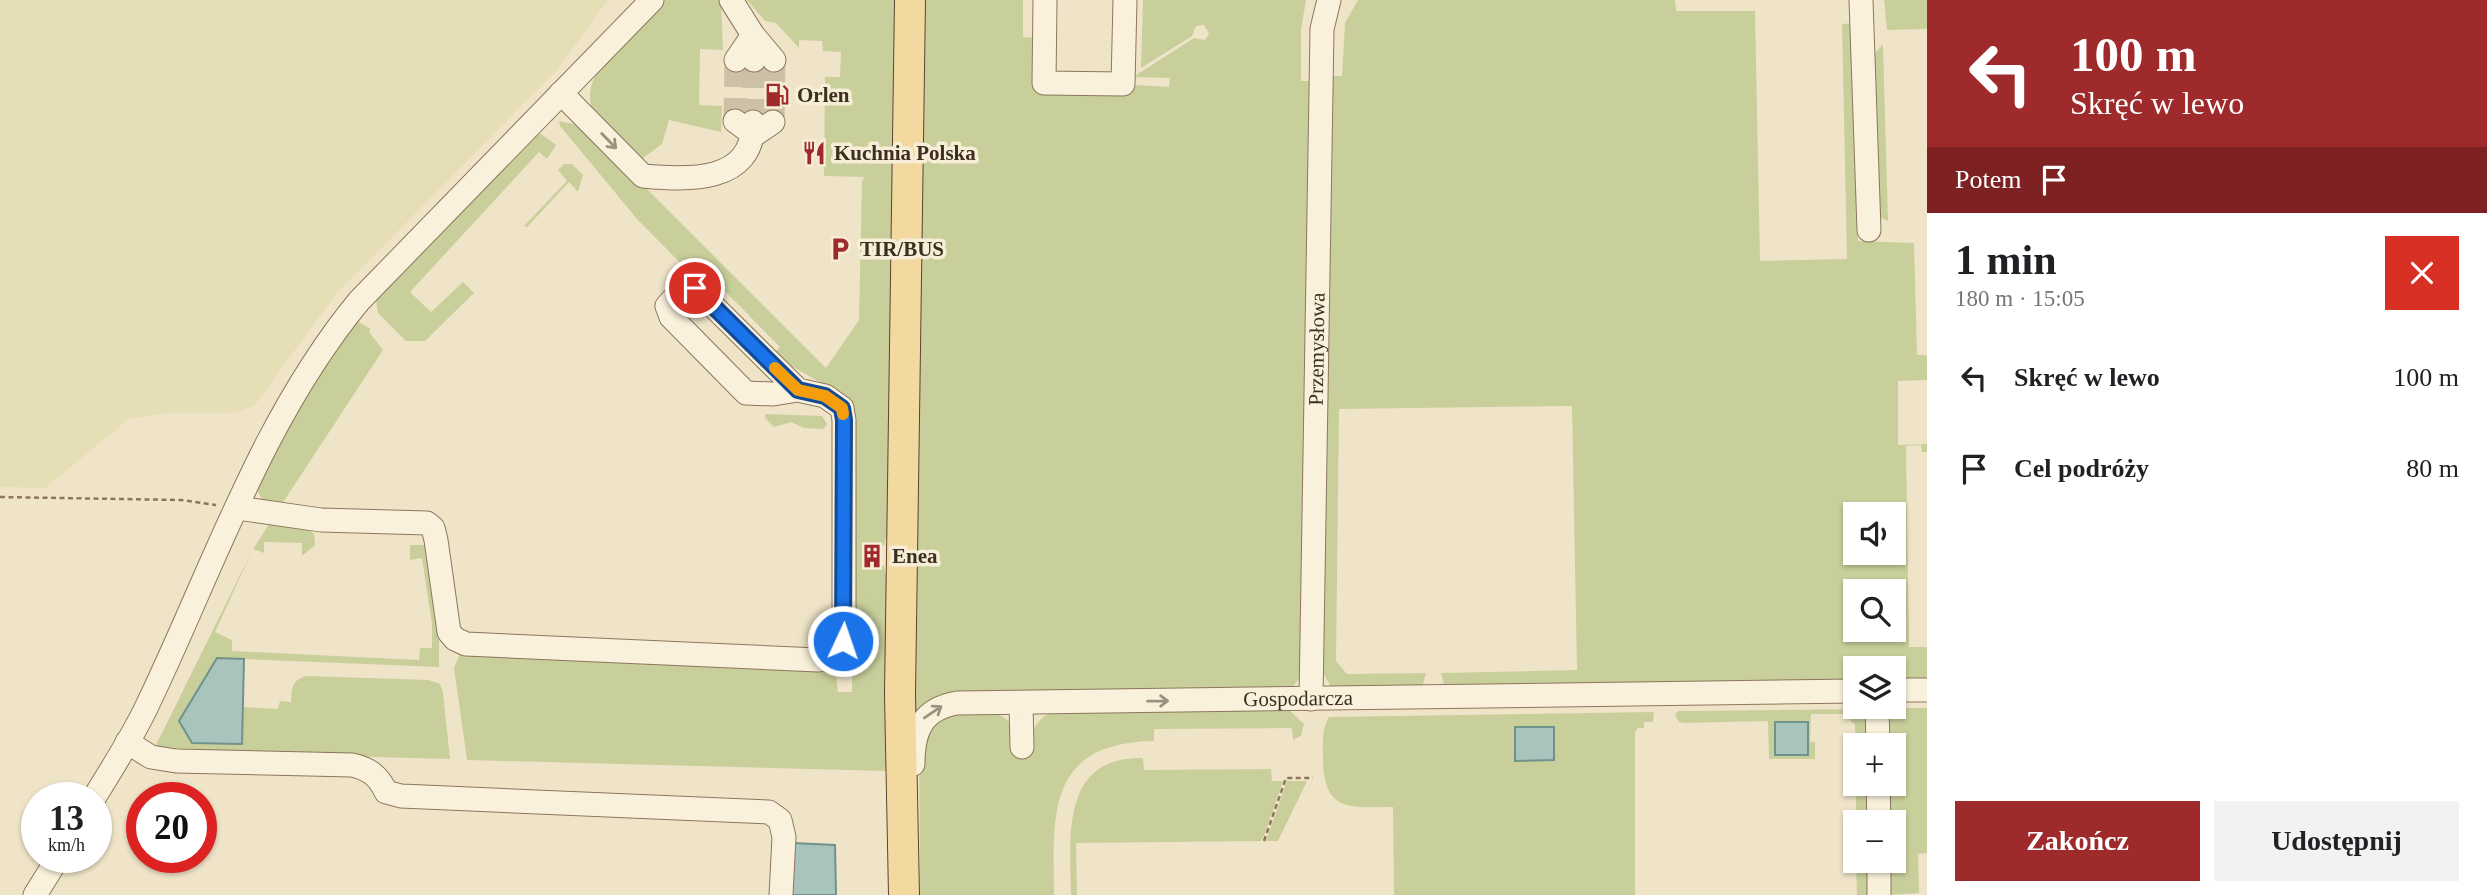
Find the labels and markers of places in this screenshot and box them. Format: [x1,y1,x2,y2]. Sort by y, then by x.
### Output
fuel station icon: Orlen [763,81,791,109]
place label: Orlen [797,83,850,107]
restaurant icon: Kuchnia Polska [800,139,828,167]
place label: Kuchnia Polska [834,141,976,165]
parking icon: TIR/BUS [826,235,854,263]
place label: TIR/BUS [860,237,944,261]
pin [665,258,725,318]
building icon: Enea [858,542,886,570]
place label: Enea [892,544,938,568]

